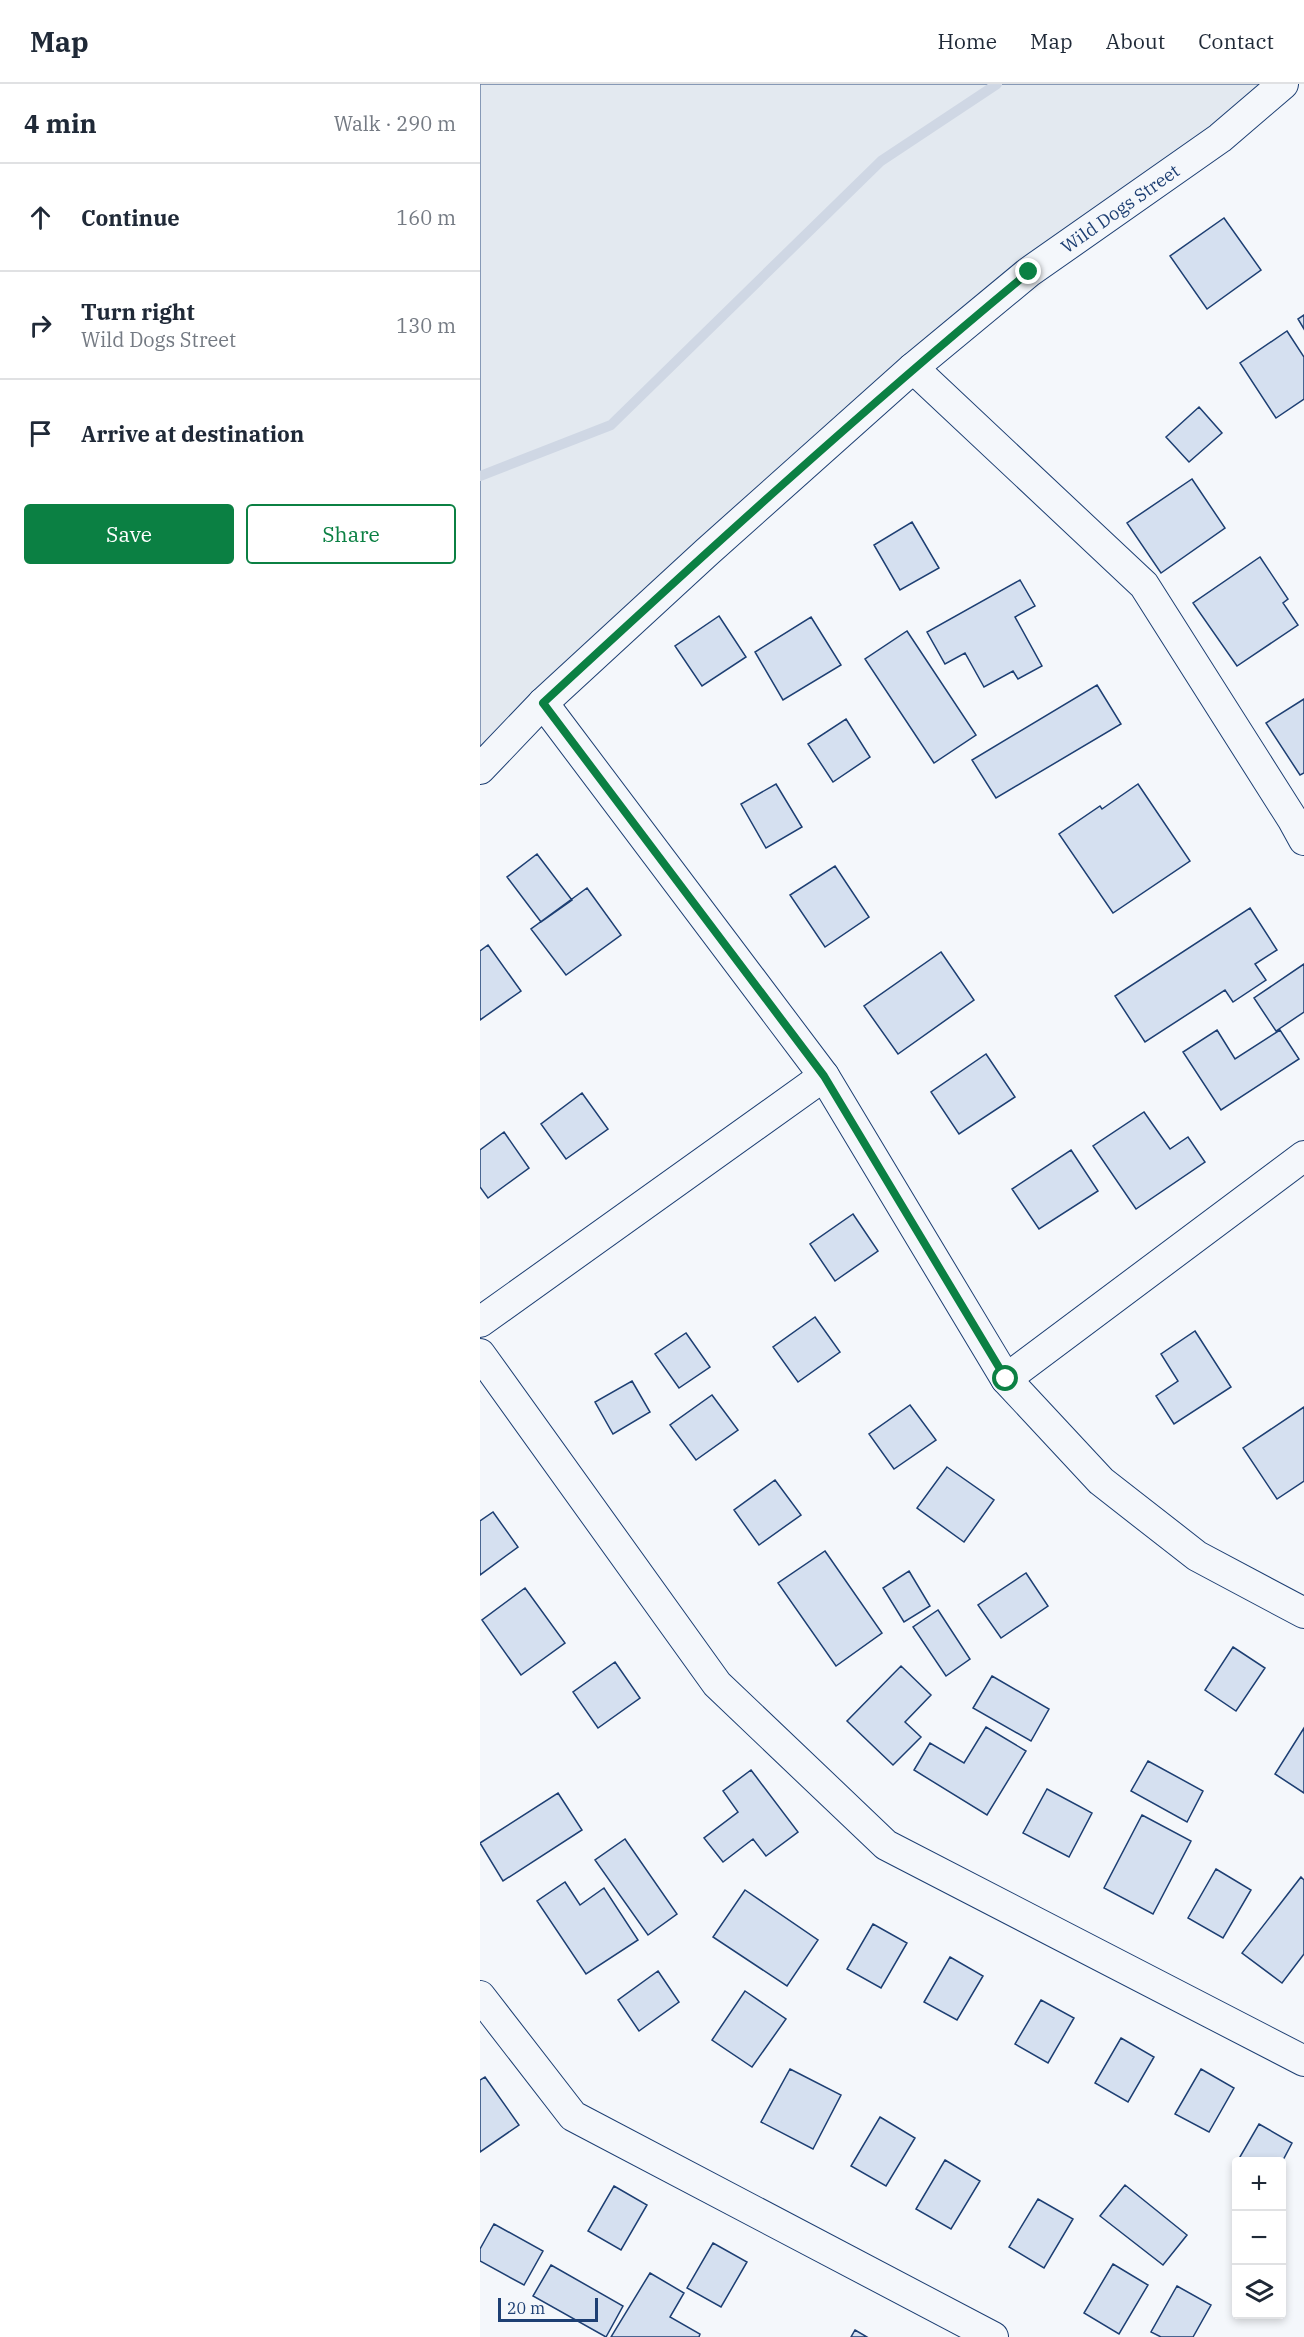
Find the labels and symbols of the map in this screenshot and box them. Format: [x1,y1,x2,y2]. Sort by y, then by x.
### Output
street label: Wild Dogs Street [1056,159,1184,258]
route end [1015,258,1041,284]
route start [992,1365,1018,1391]
scale bar [498,2295,598,2322]

